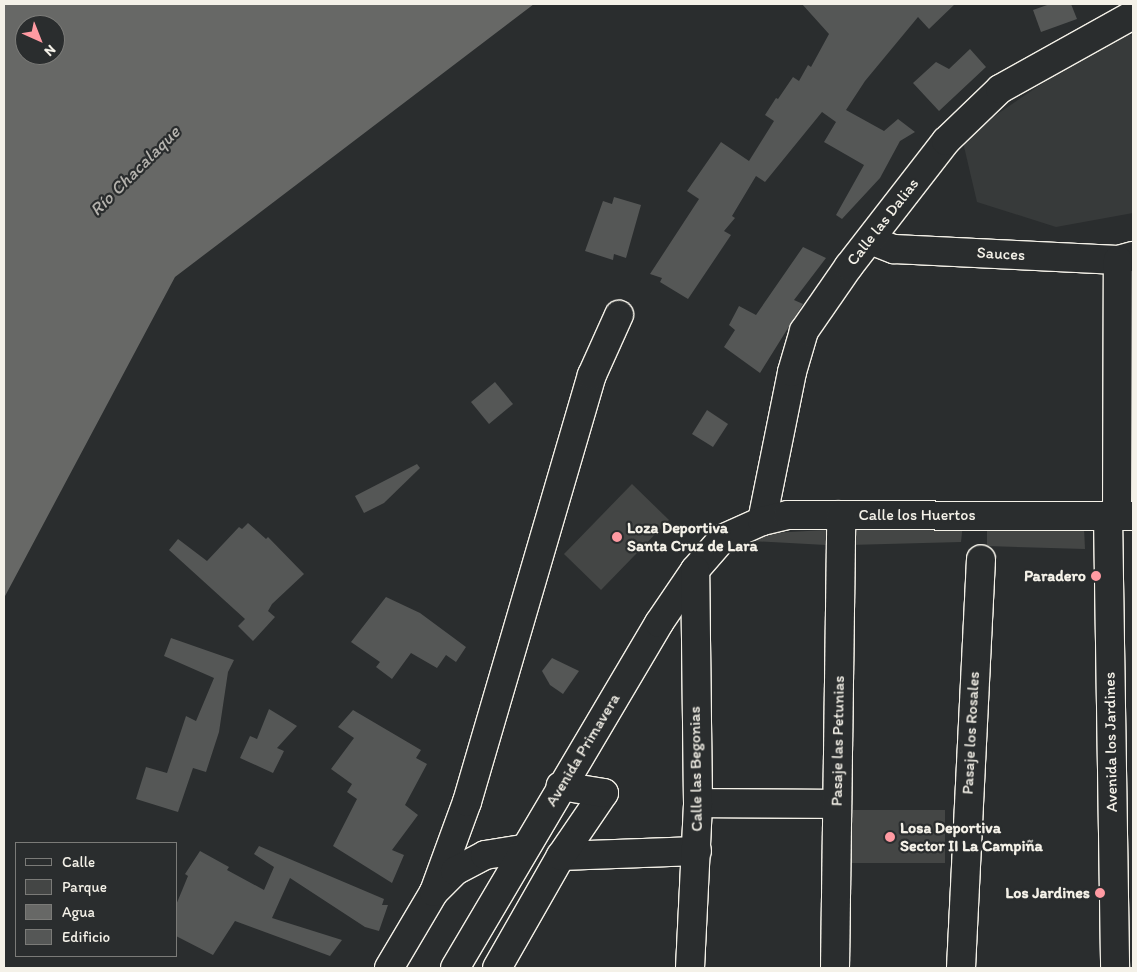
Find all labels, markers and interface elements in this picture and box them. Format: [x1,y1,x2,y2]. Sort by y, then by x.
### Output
north arrow [15,15,65,65]
text: N [41,41,59,60]
water label: Río Chacalaque [85,121,185,221]
street label: Calle las Dalias [843,175,923,269]
street label: Sauces [976,243,1026,265]
street label: Calle los Huertos [858,505,976,525]
place label: Loza Deportiva Santa Cruz de Lara [627,518,758,556]
marker: Loza Deportiva Santa Cruz de Lara [611,531,623,543]
place label: Paradero [1024,566,1086,586]
marker: Paradero [1090,570,1102,582]
street label: Pasaje los Rosales [958,671,984,795]
street label: Avenida los Jardines [1100,672,1122,812]
street label: Pasaje las Petunias [827,676,849,806]
street label: Avenida Primavera [542,690,624,810]
street label: Calle las Begonias [685,706,707,832]
place label: Losa Deportiva Sector II La Campiña [900,818,1043,856]
marker: Losa Deportiva Sector II La Campiña [884,831,896,843]
legend [15,842,178,957]
text: Calle [62,853,95,871]
text: Parque [62,878,107,896]
place label: Los Jardines [1004,883,1090,903]
marker: Los Jardines [1094,887,1106,899]
text: Agua [62,903,95,921]
text: Edificio [62,928,110,946]

